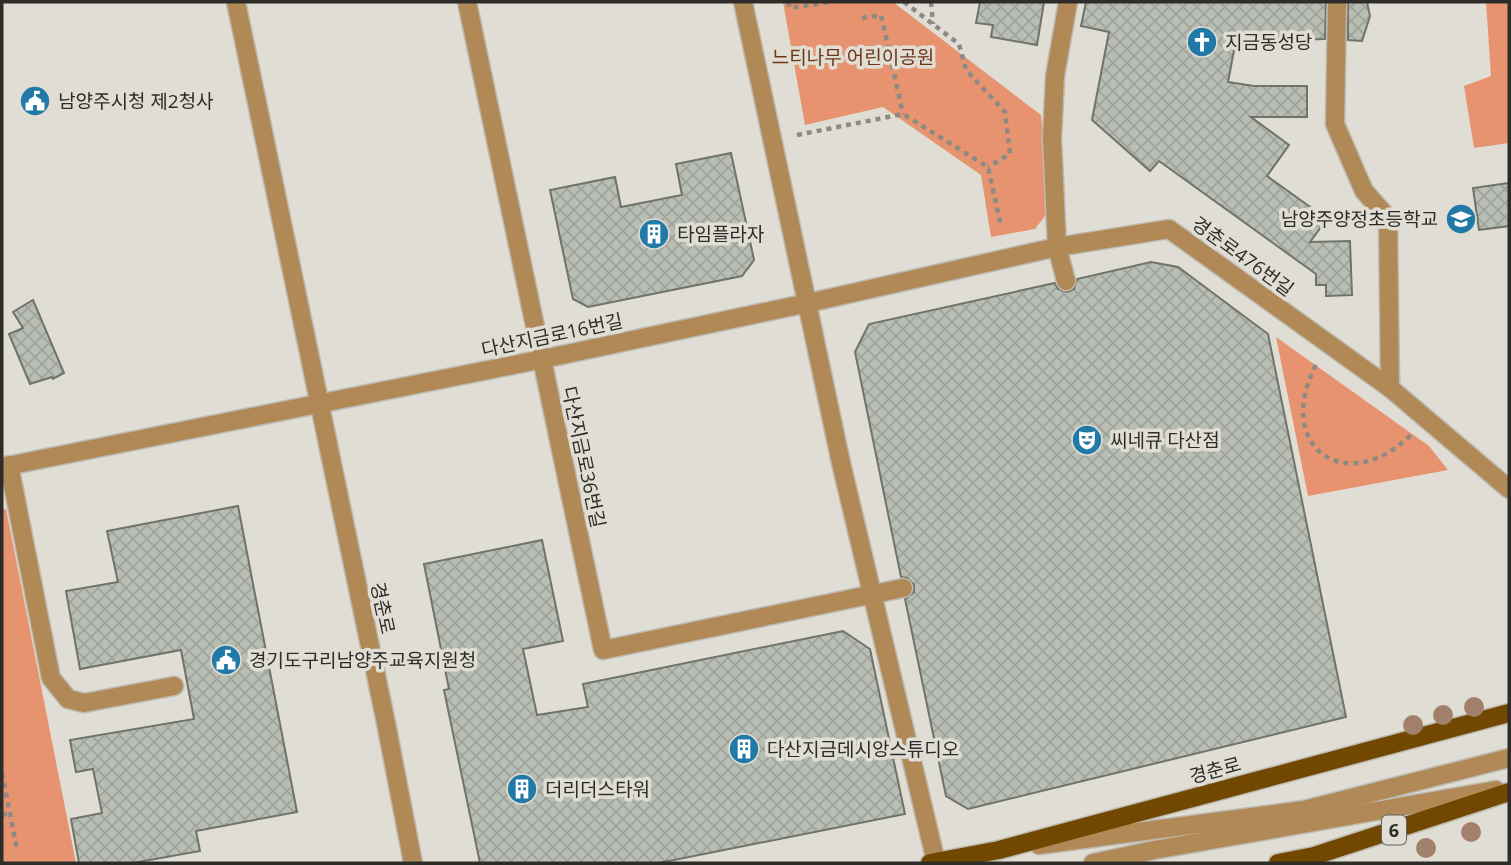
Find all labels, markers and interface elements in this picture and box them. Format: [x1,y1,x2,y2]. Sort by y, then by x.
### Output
church icon: 지금동성당 [1185,25,1219,59]
place label: 지금동성당 [1225,29,1312,55]
park label: 느티나무 어린이공원 [772,44,934,70]
public building icon: 남양주시청 제2청사 [18,84,52,118]
place label: 남양주시청 제2청사 [58,88,214,114]
school or university icon: 남양주양정초등학교 [1444,202,1478,236]
place label: 남양주양정초등학교 [1281,206,1438,232]
street label: 경춘로476번길 [1187,210,1299,302]
building icon: 타임플라자 [637,217,671,251]
place label: 타임플라자 [677,221,764,247]
street label: 다산지금로16번길 [479,307,625,363]
street label: 다산지금로36번길 [556,384,612,530]
theatre icon: 씨네큐 다산점 [1070,423,1104,457]
place label: 씨네큐 다산점 [1110,427,1220,453]
street label: 경춘로 [365,580,401,636]
public building icon: 경기도구리남양주교육지원청 [209,643,243,677]
place label: 경기도구리남양주교육지원청 [249,647,476,673]
building icon: 다산지금데시앙스튜디오 [727,732,761,766]
place label: 다산지금데시앙스튜디오 [767,736,959,762]
street label: 경춘로 [1186,751,1244,789]
building icon: 더리더스타워 [505,772,539,806]
place label: 더리더스타워 [545,776,650,802]
road number: 6 [1382,816,1406,844]

